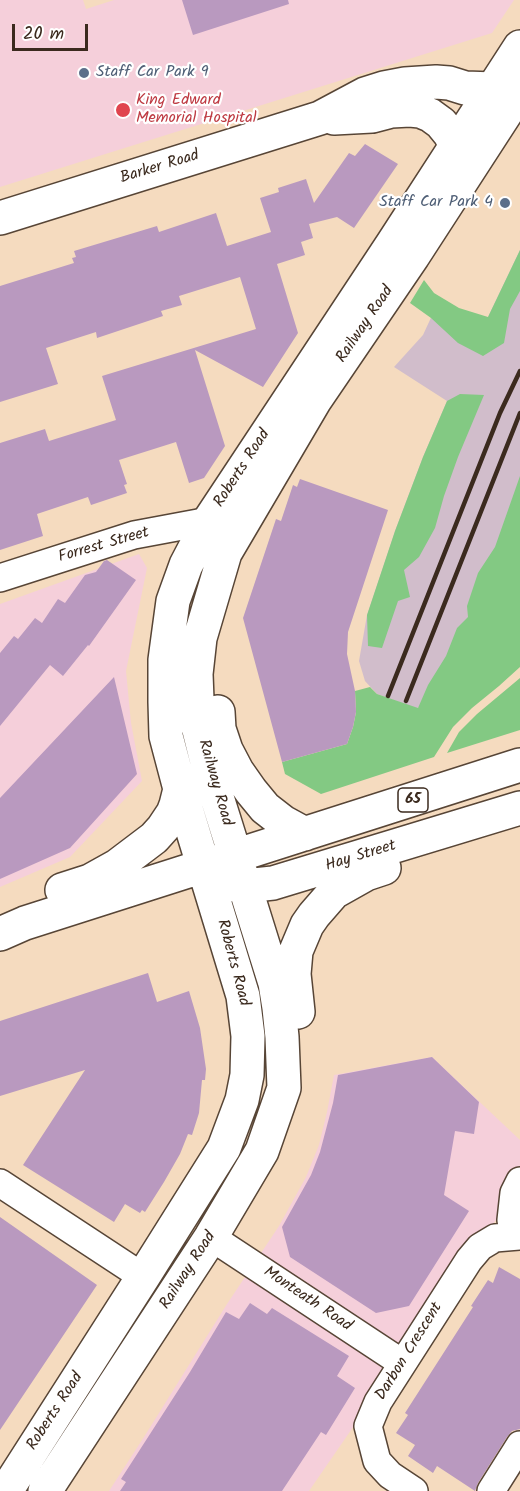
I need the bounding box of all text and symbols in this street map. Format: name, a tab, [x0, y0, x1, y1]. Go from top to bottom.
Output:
scale bar	[15, 12, 92, 50]
text: 20 m	[23, 20, 64, 49]
place label: Staff Car Park 9	[96, 63, 209, 83]
marker: Staff Car Park 9	[77, 66, 91, 80]
place label: King Edward Memorial Hospital	[136, 91, 257, 129]
marker: King Edward Memorial Hospital	[114, 101, 132, 119]
street label: Barker Road	[118, 147, 202, 189]
place label: Staff Car Park 4	[379, 193, 493, 213]
marker: Staff Car Park 4	[498, 196, 512, 210]
street label: Railway Road	[333, 283, 399, 367]
street label: Roberts Road	[211, 426, 275, 512]
street label: Forrest Street	[56, 524, 152, 568]
street label: Railway Road	[193, 738, 235, 828]
road number: 65	[398, 788, 428, 812]
street label: Hay Street	[323, 837, 399, 877]
street label: Roberts Road	[211, 918, 253, 1008]
street label: Railway Road	[157, 1229, 221, 1313]
street label: Monteath Road	[259, 1263, 355, 1337]
street label: Darbon Crescent	[372, 1300, 448, 1404]
street label: Roberts Road	[24, 1369, 88, 1455]

